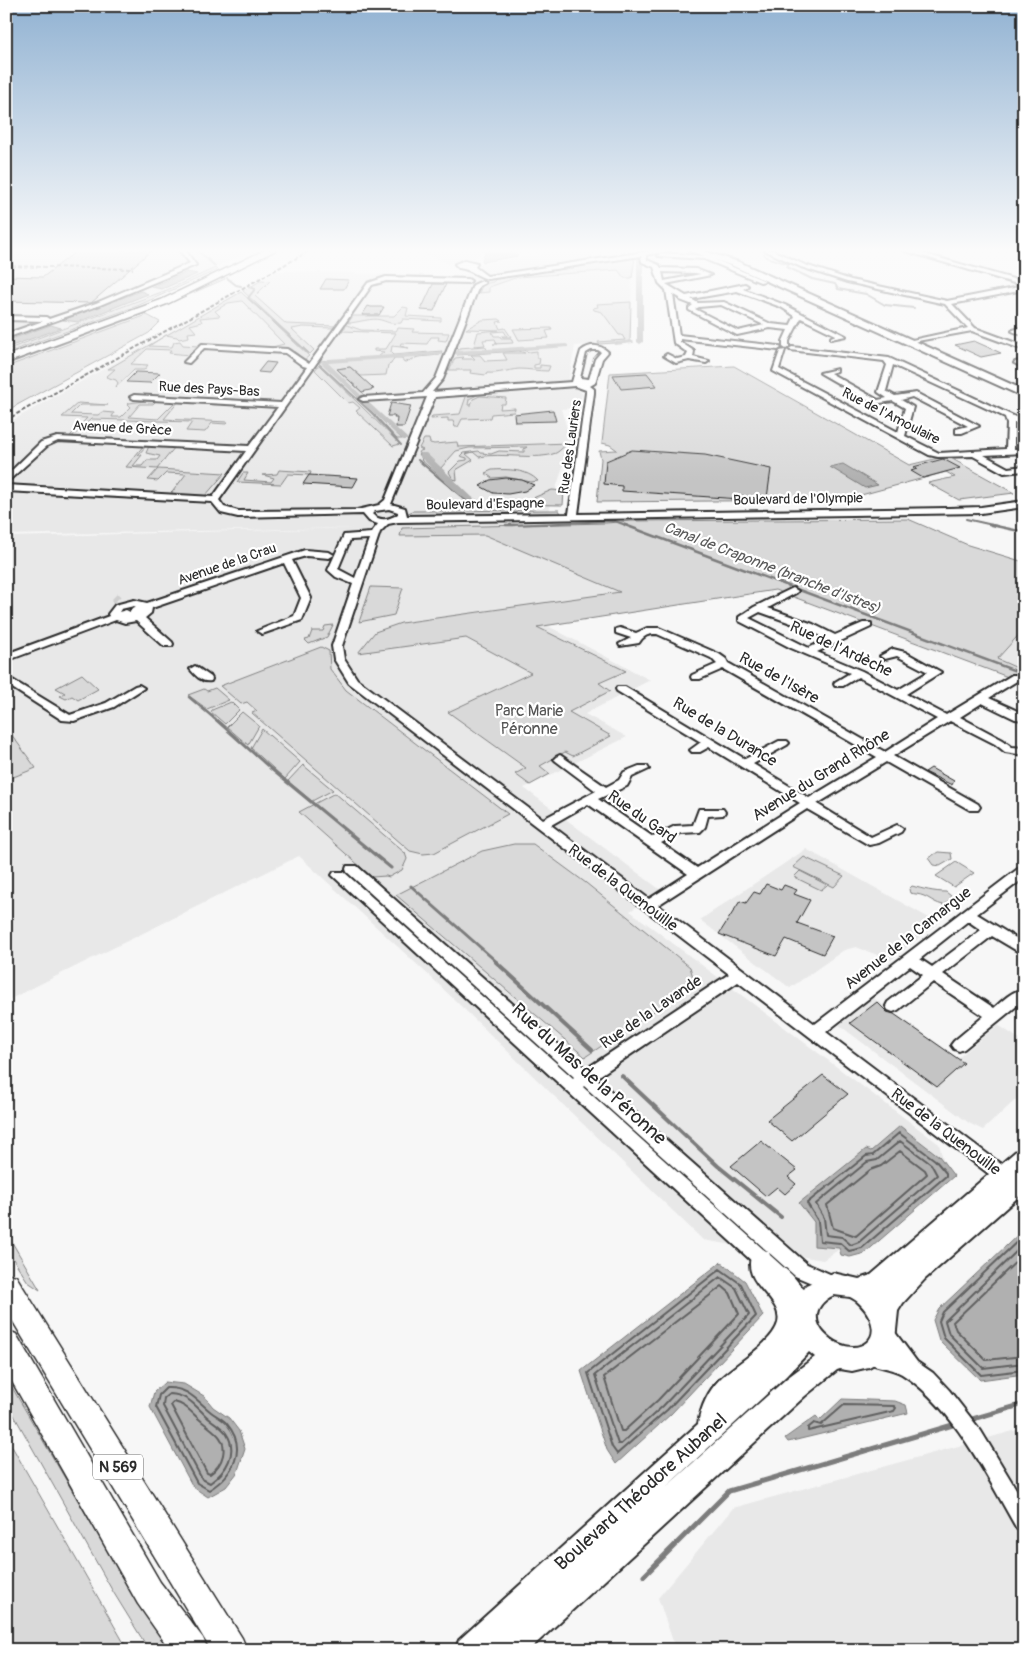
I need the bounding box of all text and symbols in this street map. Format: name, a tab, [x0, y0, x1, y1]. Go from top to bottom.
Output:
street label: Rue des Pays-Bas	[158, 378, 261, 400]
street label: Rue de l'Amoulaire	[839, 384, 943, 448]
street label: Rue des Lauriers	[555, 398, 585, 495]
street label: Avenue de Grèce	[72, 417, 172, 439]
street label: Boulevard de l'Olympie	[733, 489, 863, 509]
street label: Boulevard d'Espagne	[426, 494, 544, 514]
water label: Canal de Craponne (branche d'Istres)	[661, 518, 883, 618]
street label: Avenue de la Crau	[176, 539, 278, 589]
street label: Rue de l'Ardèche	[787, 617, 895, 681]
street label: Rue de l'Isère	[735, 648, 823, 708]
street label: Rue de la Durance	[669, 693, 781, 771]
park label: Parc Marie Péronne	[495, 701, 563, 739]
street label: Avenue du Grand Rhône	[749, 725, 893, 825]
street label: Rue du Gard	[604, 786, 680, 848]
street label: Rue de la Quenouille	[564, 840, 682, 936]
street label: Avenue de la Camargue	[841, 882, 975, 994]
street label: Rue de la Lavande	[596, 971, 706, 1053]
street label: Rue du Mas de la Péronne	[506, 998, 672, 1150]
street label: Rue de la Quenouille	[887, 1084, 1005, 1180]
street label: Boulevard Théodore Aubanel	[550, 1408, 732, 1576]
road number: N 569	[93, 1454, 143, 1480]

